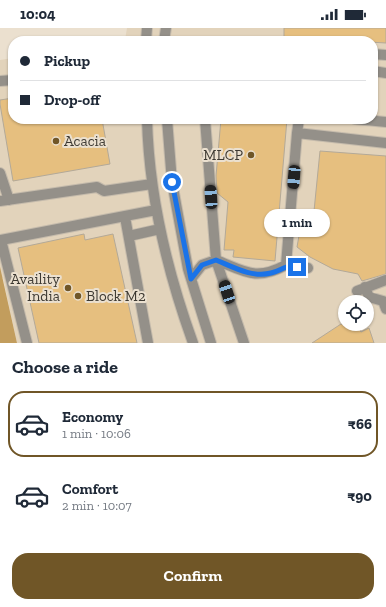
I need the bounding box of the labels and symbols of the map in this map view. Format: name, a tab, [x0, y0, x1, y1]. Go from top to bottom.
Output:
place label: Acacia	[64, 132, 106, 150]
marker: Acacia	[51, 136, 61, 146]
place label: MLCP	[203, 146, 243, 164]
marker: MLCP	[246, 150, 256, 160]
car	[287, 165, 301, 189]
route start	[163, 173, 181, 191]
car	[204, 185, 218, 209]
callout: 1 min	[264, 209, 330, 237]
route end	[288, 258, 306, 276]
place label: Availity India	[10, 270, 60, 305]
car	[218, 279, 236, 305]
marker: Availity India	[63, 283, 73, 293]
place label: Block M2	[86, 287, 146, 305]
marker: Block M2	[73, 291, 83, 301]

